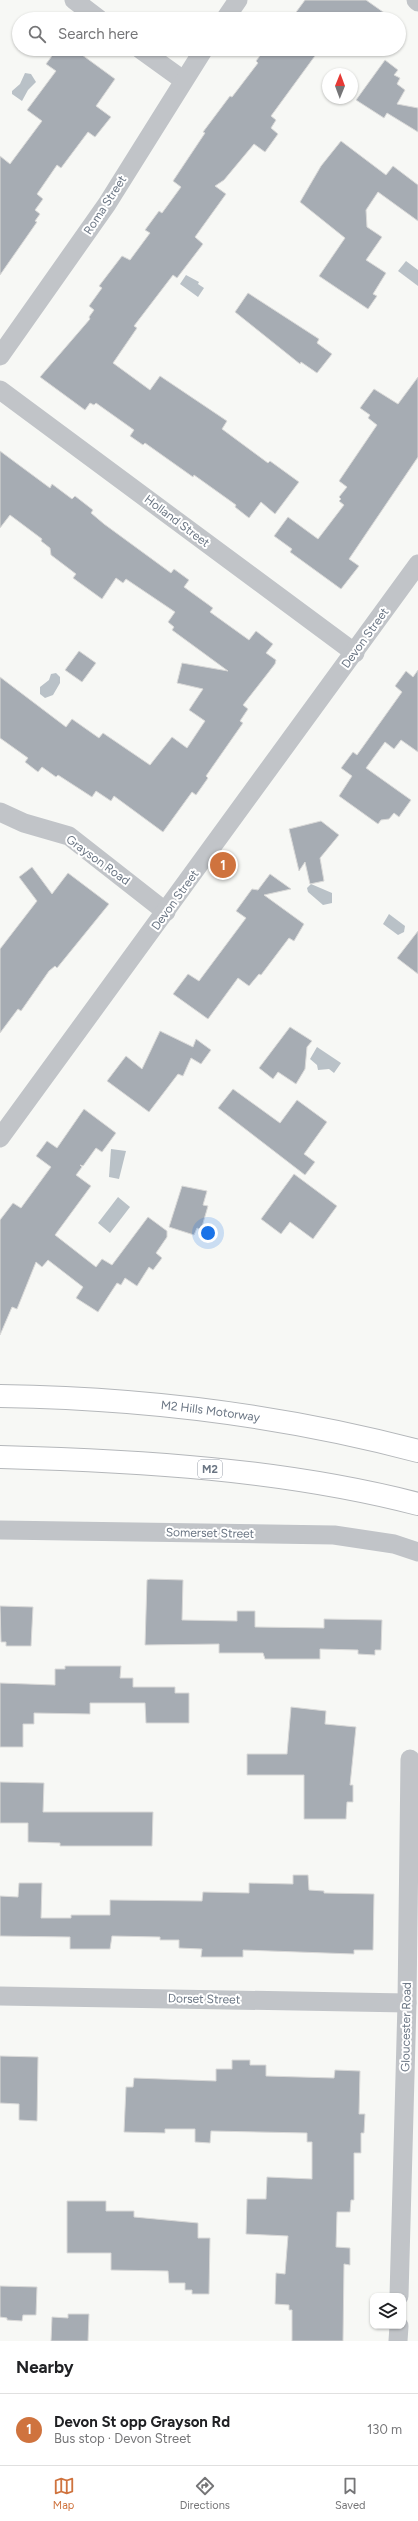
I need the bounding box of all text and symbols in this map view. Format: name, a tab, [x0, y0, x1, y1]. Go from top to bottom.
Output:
search box	[12, 12, 406, 56]
icon: search	[26, 23, 48, 45]
text: Search here	[58, 25, 138, 43]
north arrow	[322, 68, 358, 104]
street label: Roma Street	[81, 173, 129, 237]
street label: Holland Street	[142, 492, 213, 550]
street label: Devon Street	[338, 605, 392, 671]
street label: Grayson Road	[63, 832, 133, 888]
pin: 1	[210, 850, 236, 880]
street label: Devon Street	[148, 867, 202, 933]
your location	[198, 1223, 218, 1243]
street label: M2 Hills Motorway	[160, 1398, 262, 1425]
road number: M2	[198, 1460, 222, 1478]
street label: Somerset Street	[166, 1525, 255, 1541]
street label: Gloucester Road	[398, 1982, 414, 2072]
street label: Dorset Street	[168, 1991, 241, 2007]
map controls	[370, 2293, 406, 2329]
button: layers	[370, 2293, 406, 2329]
text: Nearby	[16, 2357, 74, 2377]
text: Devon St opp Grayson Rd	[54, 2413, 230, 2431]
text: 1	[26, 2422, 32, 2437]
text: 130 m	[367, 2422, 402, 2437]
text: Bus stop · Devon Street	[54, 2431, 191, 2446]
tab: Map	[53, 2475, 75, 2512]
tab: Directions	[180, 2475, 230, 2512]
tab: Saved	[335, 2475, 365, 2512]

